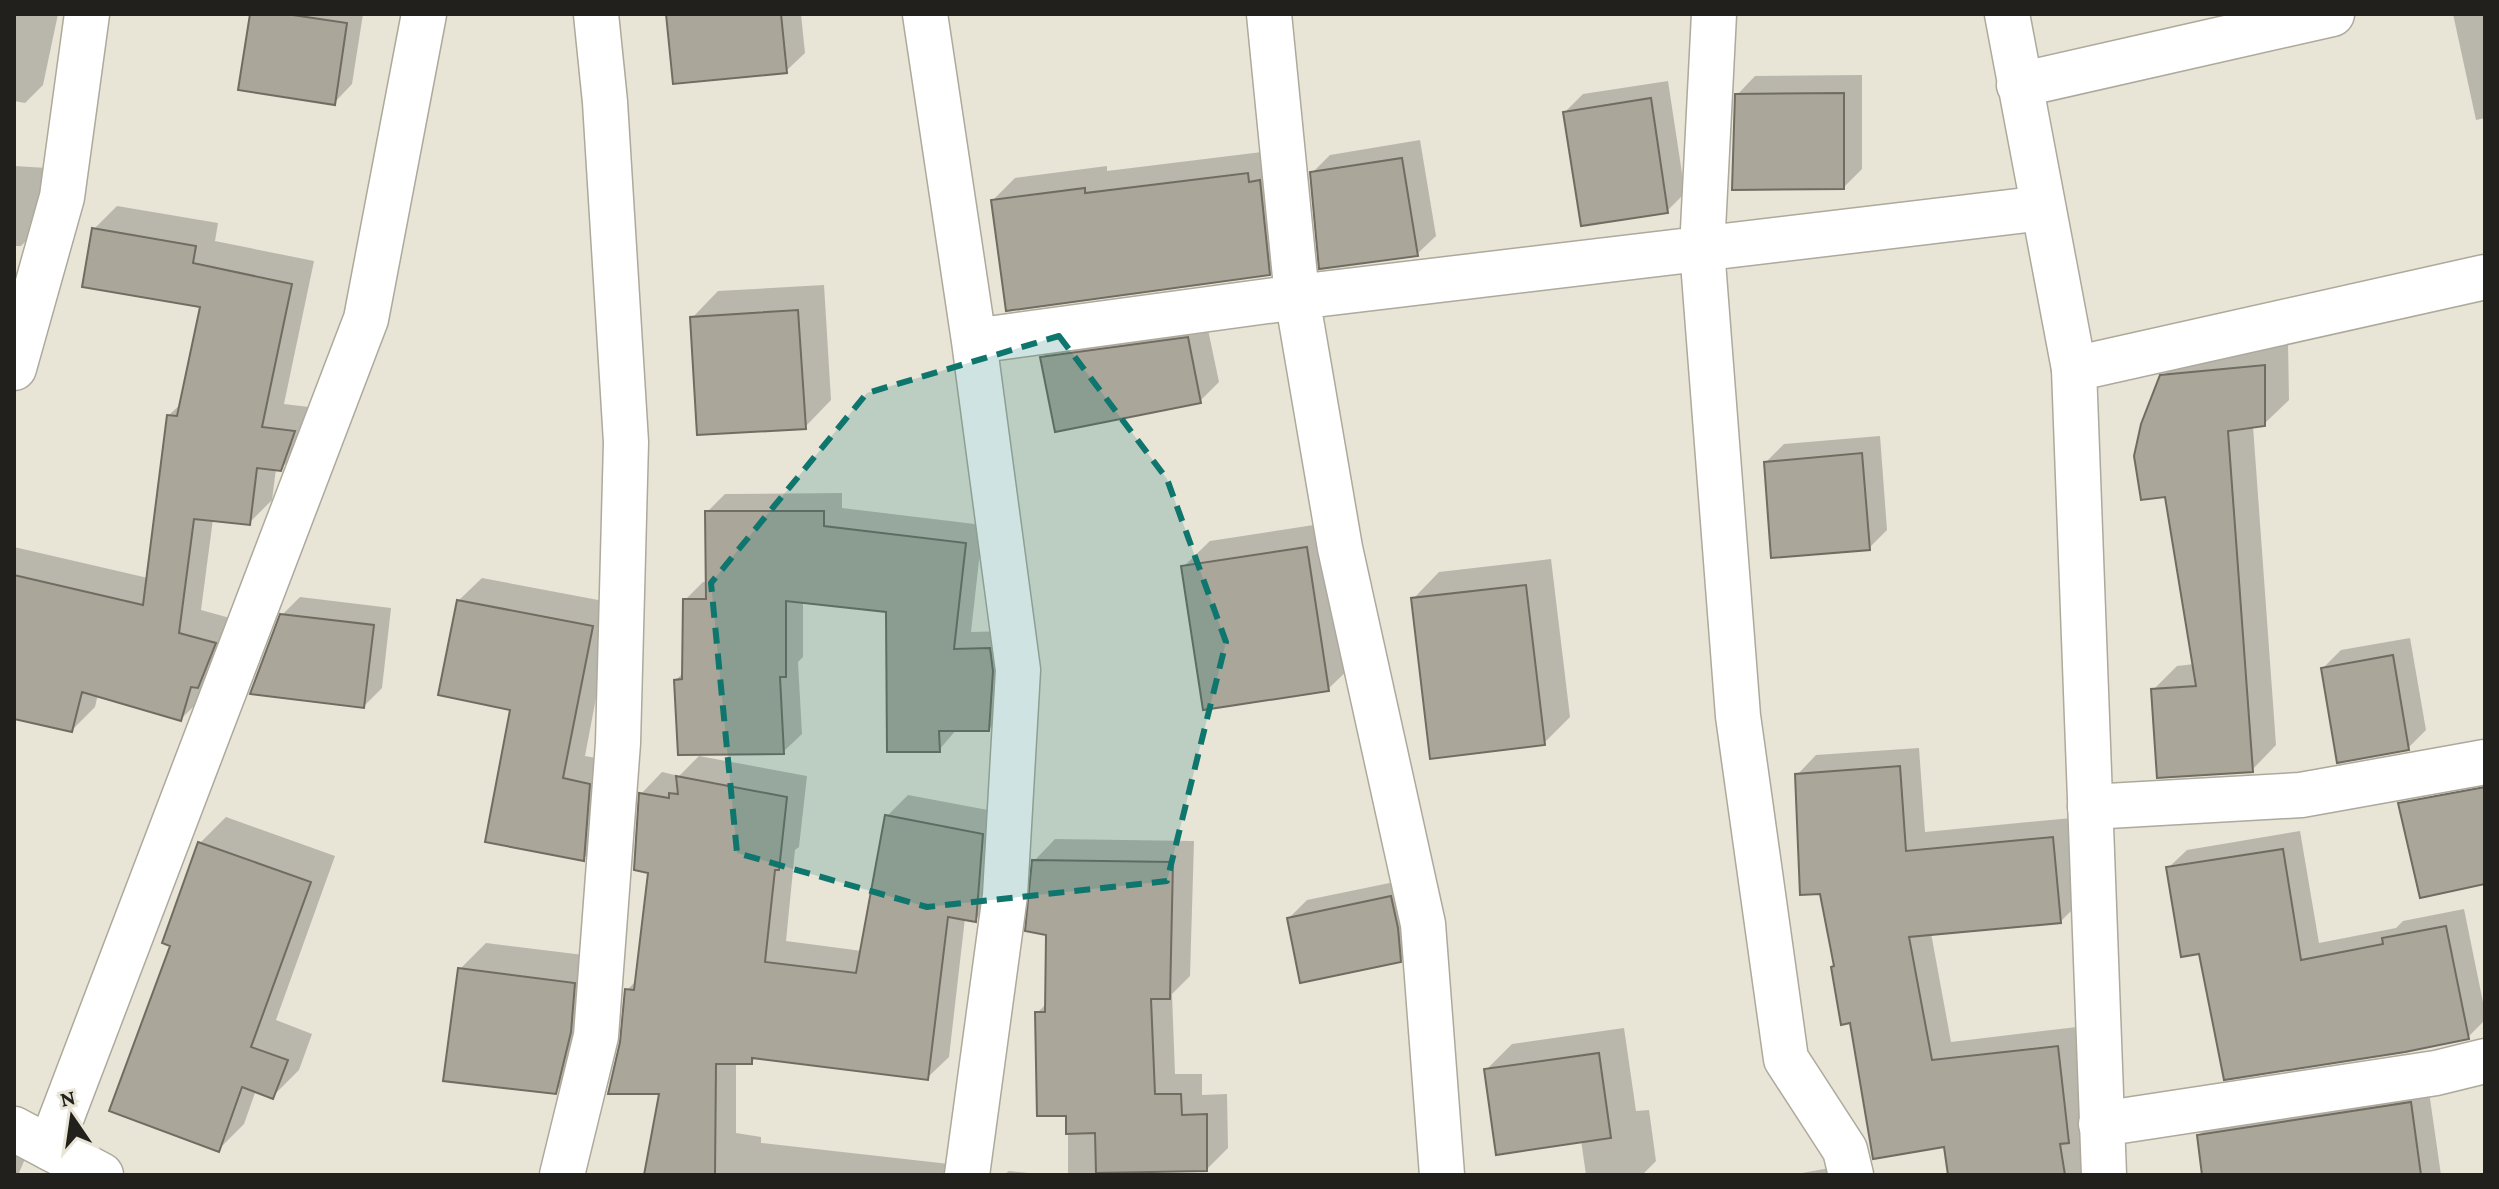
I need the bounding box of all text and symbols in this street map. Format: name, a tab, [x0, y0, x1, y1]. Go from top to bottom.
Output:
north arrow	[32, 1077, 112, 1157]
text: N	[57, 1084, 78, 1112]

